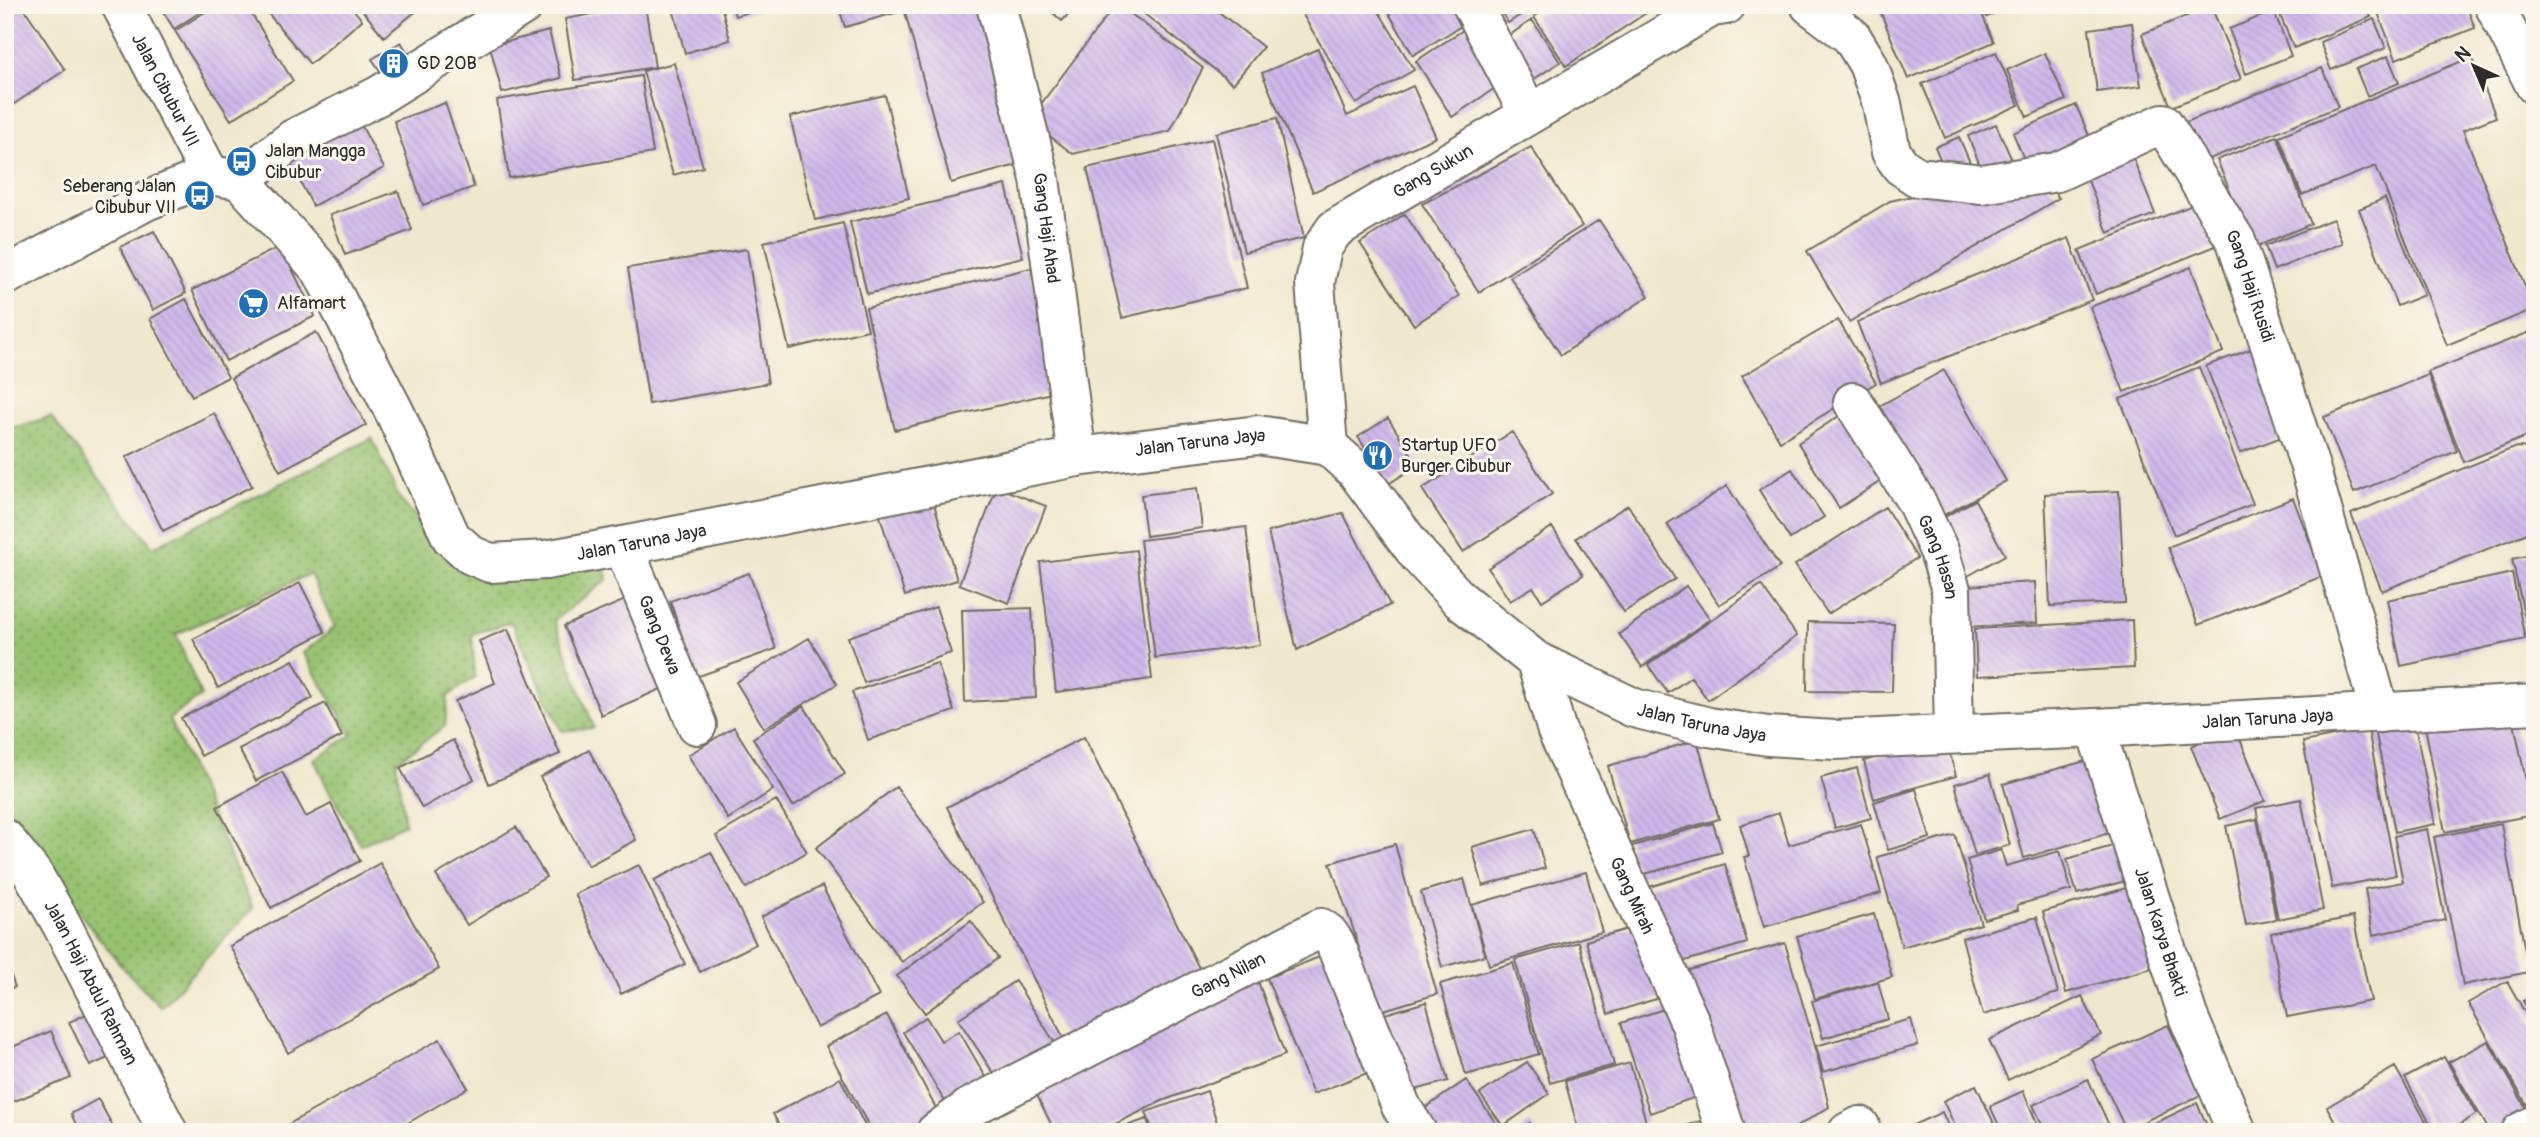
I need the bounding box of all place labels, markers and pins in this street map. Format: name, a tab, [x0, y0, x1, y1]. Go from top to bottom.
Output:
building icon: GD 20B	[377, 46, 411, 80]
place label: GD 20B	[417, 52, 477, 75]
place label: Jalan Mangga Cibubur	[265, 140, 366, 184]
bus stop icon: Jalan Mangga Cibubur	[225, 144, 259, 178]
place label: Seberang Jalan Cibubur VII	[62, 175, 176, 219]
bus stop icon: Seberang Jalan Cibubur VII	[182, 179, 216, 213]
supermarket icon: Alfamart	[237, 286, 271, 320]
place label: Alfamart	[277, 292, 347, 315]
place label: Startup UFO Burger Cibubur	[1401, 434, 1512, 478]
restaurant icon: Startup UFO Burger Cibubur	[1361, 438, 1395, 472]

